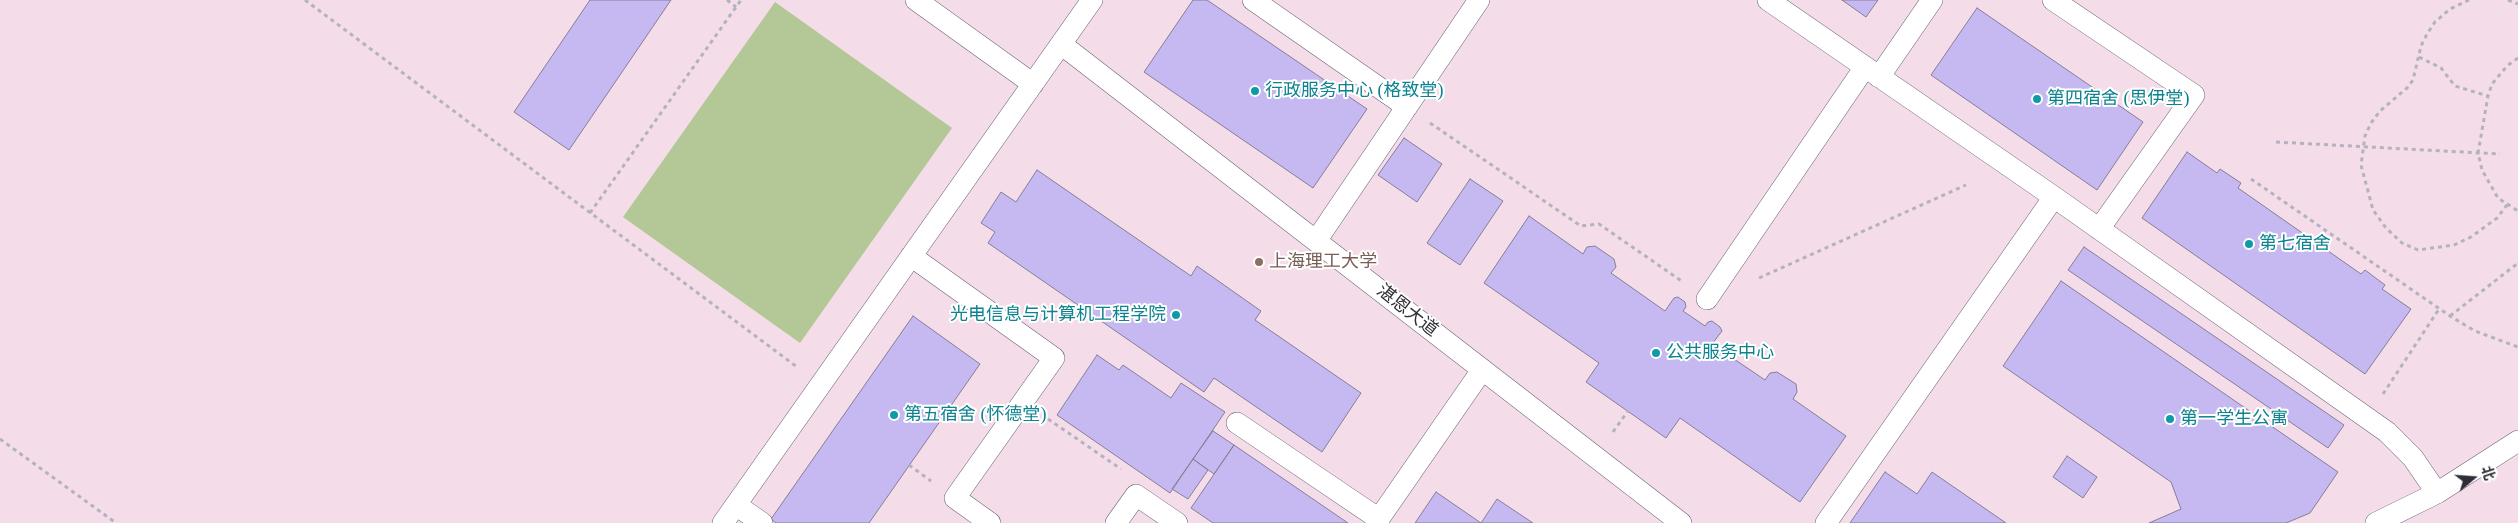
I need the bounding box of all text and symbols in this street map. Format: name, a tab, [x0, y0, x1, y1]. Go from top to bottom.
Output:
place label: 行政服务中心 (格致堂)	[1265, 80, 1443, 102]
marker: 行政服务中心 (格致堂)	[1249, 85, 1261, 97]
place label: 第四宿舍 (思伊堂)	[2047, 88, 2189, 110]
marker: 第四宿舍 (思伊堂)	[2031, 93, 2043, 105]
place label: 第七宿舍	[2259, 233, 2331, 255]
marker: 第七宿舍	[2243, 238, 2255, 250]
place label: 上海理工大学	[1269, 251, 1377, 273]
marker: 上海理工大学	[1253, 256, 1265, 268]
street label: 湛恩大道	[1372, 280, 1442, 342]
place label: 光电信息与计算机工程学院	[950, 304, 1166, 326]
marker: 光电信息与计算机工程学院	[1170, 309, 1182, 321]
place label: 公共服务中心	[1666, 342, 1774, 364]
marker: 公共服务中心	[1650, 347, 1662, 359]
place label: 第五宿舍 (怀德堂)	[904, 404, 1046, 426]
place label: 第一学生公寓	[2180, 408, 2288, 430]
marker: 第五宿舍 (怀德堂)	[888, 409, 900, 421]
marker: 第一学生公寓	[2164, 413, 2176, 425]
north arrow	[2448, 453, 2498, 503]
text: 北	[2478, 464, 2497, 482]

